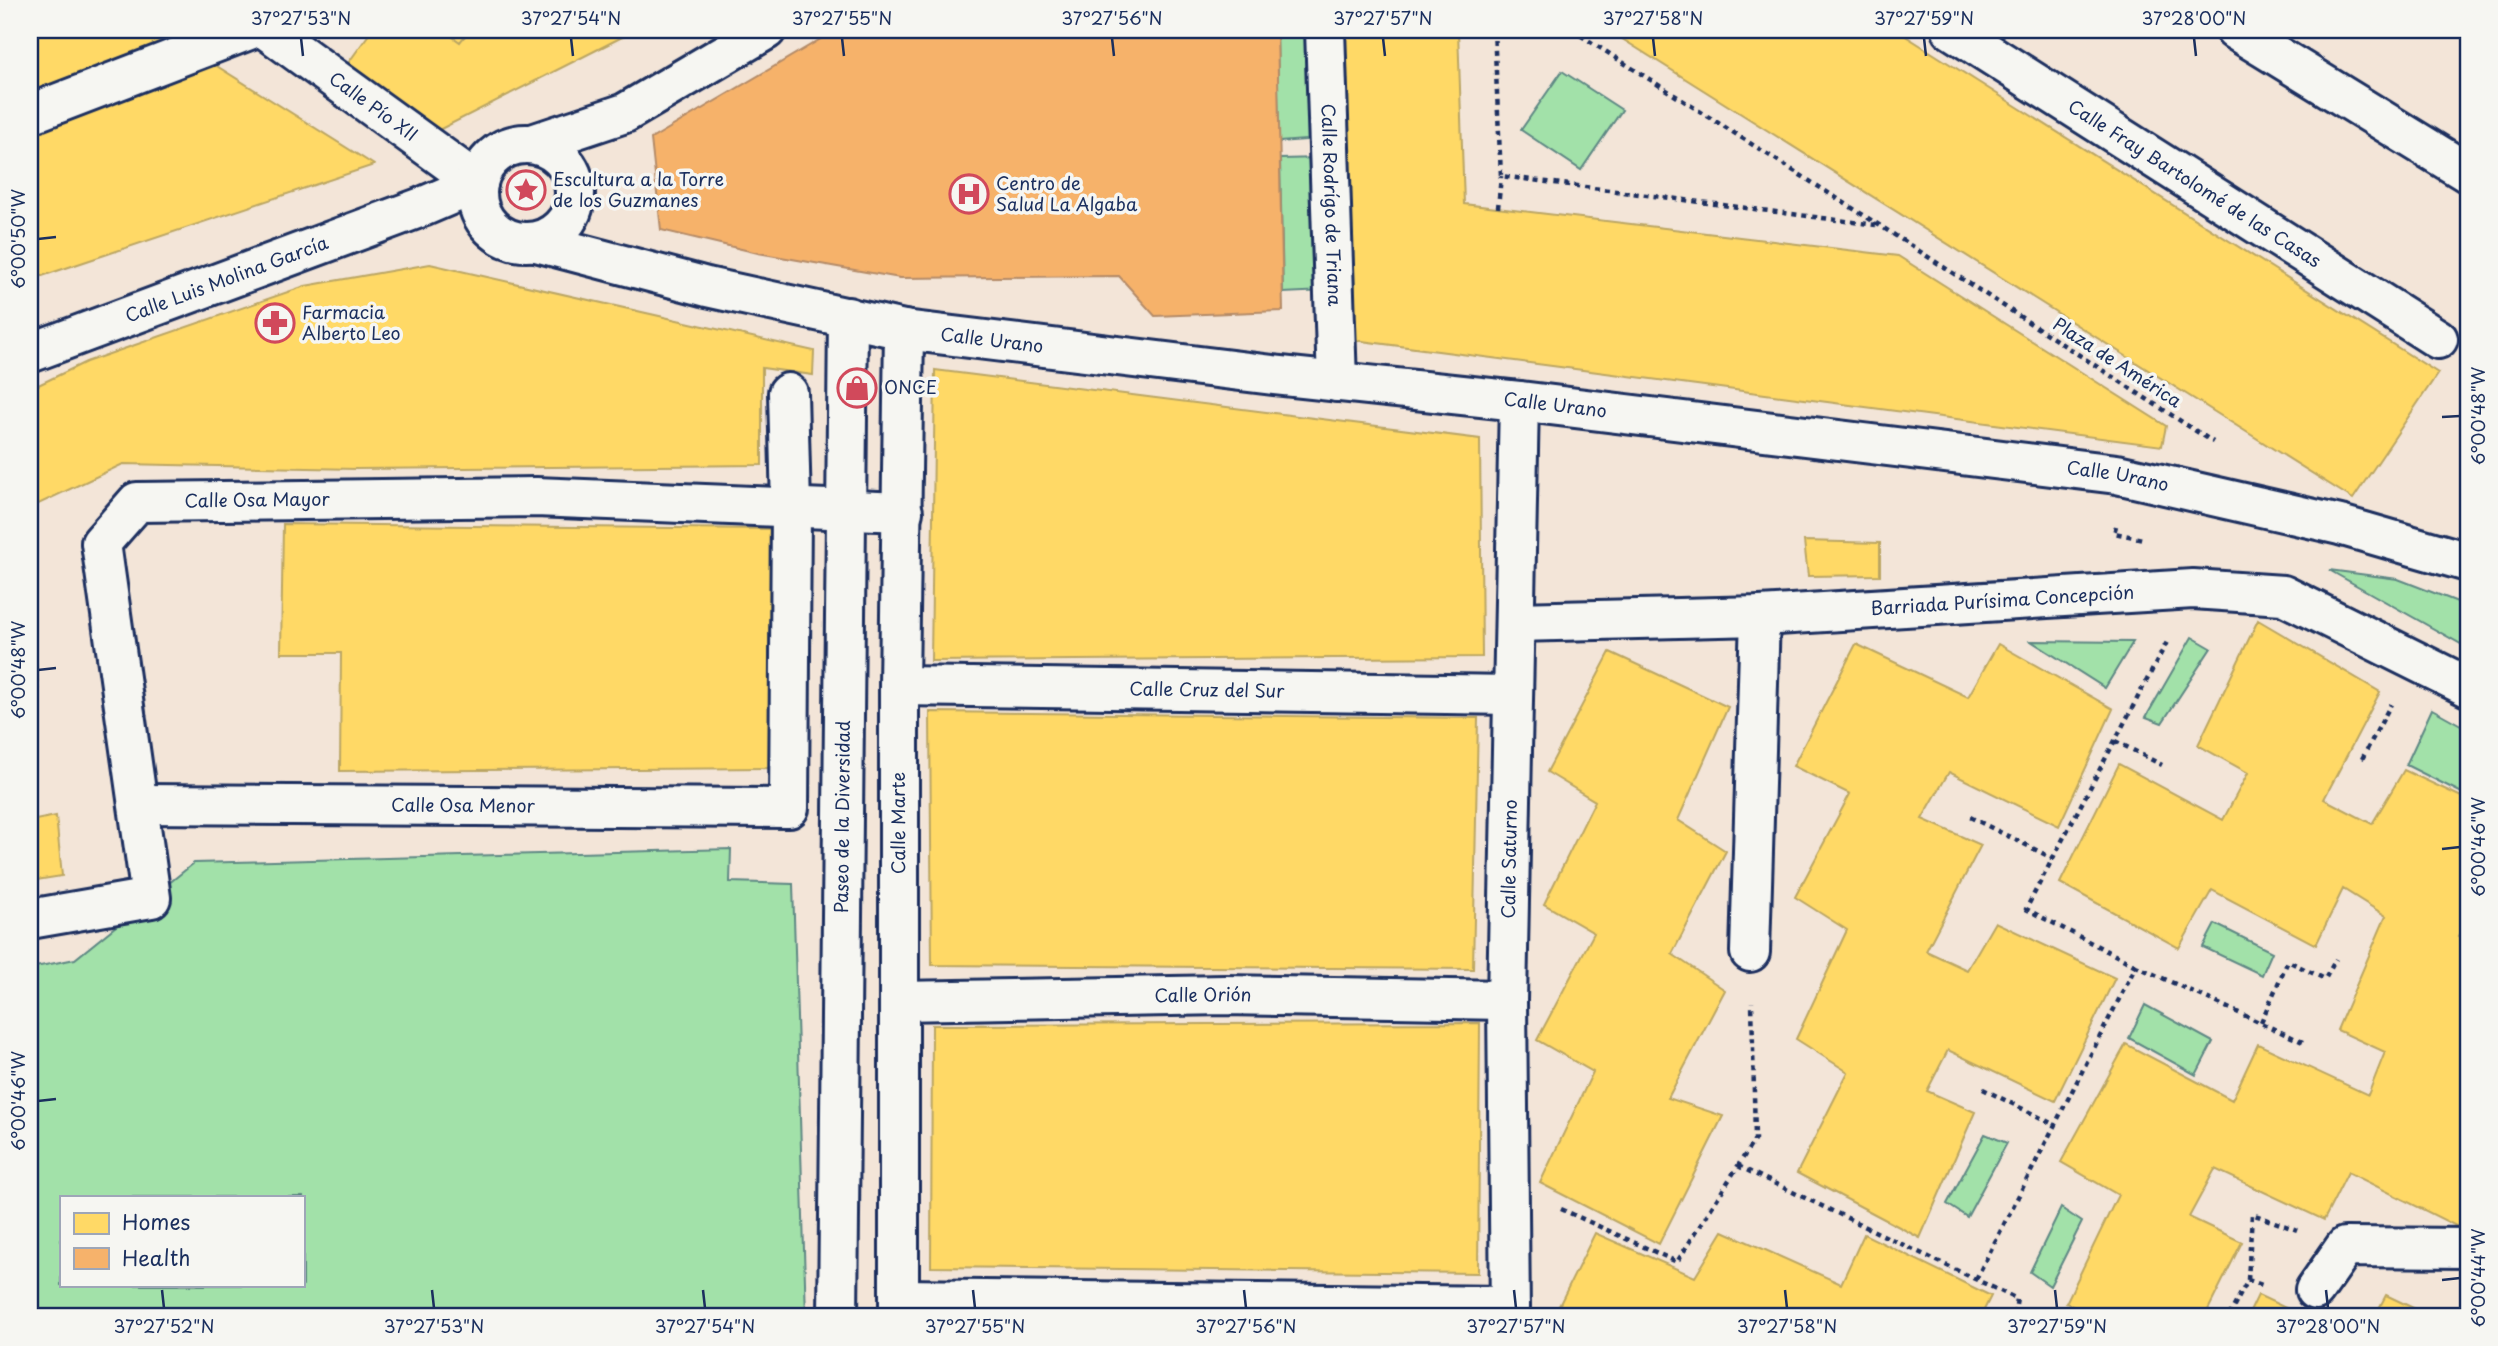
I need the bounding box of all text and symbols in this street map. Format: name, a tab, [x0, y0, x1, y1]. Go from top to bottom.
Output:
text: 37°27'53"N	[251, 4, 351, 31]
text: 37°27'54"N	[521, 4, 621, 31]
text: 37°27'55"N	[792, 4, 892, 31]
text: 37°27'56"N	[1061, 4, 1163, 31]
text: 37°27'57"N	[1333, 4, 1433, 31]
text: 37°27'58"N	[1603, 4, 1703, 31]
text: 37°27'59"N	[1874, 4, 1974, 31]
text: 37°28'00"N	[2142, 4, 2246, 31]
street label: Calle Pío XII	[324, 64, 424, 147]
street label: Calle Fray Bartolomé de las Casas	[2063, 92, 2327, 273]
street label: Calle Rodrígo de Triana	[1316, 103, 1349, 307]
place label: Escultura a la Torre de los Guzmanes	[553, 165, 724, 213]
place icon: Escultura a la Torre de los Guzmanes	[505, 169, 547, 211]
place label: Centro de Salud La Algaba	[996, 169, 1138, 217]
hospital icon: Centro de Salud La Algaba	[948, 173, 990, 215]
text: 6°00'50"W	[4, 189, 31, 289]
street label: Calle Luis Molina García	[121, 228, 332, 328]
place label: Farmacia Alberto Leo	[302, 298, 401, 346]
pharmacy icon: Farmacia Alberto Leo	[254, 302, 296, 344]
street label: Plaza de América	[2048, 310, 2188, 414]
street label: Calle Urano	[939, 320, 1045, 359]
text: 6°00'48"W	[2464, 366, 2491, 465]
shop icon: ONCE	[836, 367, 878, 409]
place label: ONCE	[884, 373, 937, 400]
street label: Calle Urano	[1502, 384, 1608, 424]
street label: Calle Urano	[2065, 453, 2172, 497]
street label: Calle Osa Mayor	[184, 485, 331, 513]
street label: Barriada Purísima Concepción	[1870, 578, 2135, 621]
text: 6°00'48"W	[4, 620, 31, 719]
street label: Calle Cruz del Sur	[1129, 674, 1285, 704]
street label: Paseo de la Diversidad	[827, 720, 856, 914]
street label: Calle Marte	[884, 772, 911, 874]
street label: Calle Osa Menor	[391, 791, 536, 818]
text: 6°00'46"W	[2464, 797, 2491, 897]
street label: Calle Saturno	[1494, 799, 1523, 919]
street label: Calle Orión	[1154, 980, 1252, 1008]
text: 6°00'46"W	[4, 1051, 31, 1151]
legend	[60, 1196, 304, 1286]
text: Homes	[122, 1205, 190, 1237]
text: 6°00'44"W	[2464, 1228, 2491, 1328]
text: Health	[122, 1241, 190, 1273]
text: 37°27'52"N	[114, 1312, 214, 1339]
text: 37°27'53"N	[384, 1312, 484, 1339]
text: 37°27'54"N	[655, 1312, 755, 1339]
text: 37°27'55"N	[925, 1312, 1025, 1339]
text: 37°27'56"N	[1195, 1312, 1297, 1339]
text: 37°27'57"N	[1466, 1312, 1566, 1339]
text: 37°27'58"N	[1737, 1312, 1837, 1339]
text: 37°27'59"N	[2007, 1312, 2107, 1339]
text: 37°28'00"N	[2276, 1312, 2380, 1339]

